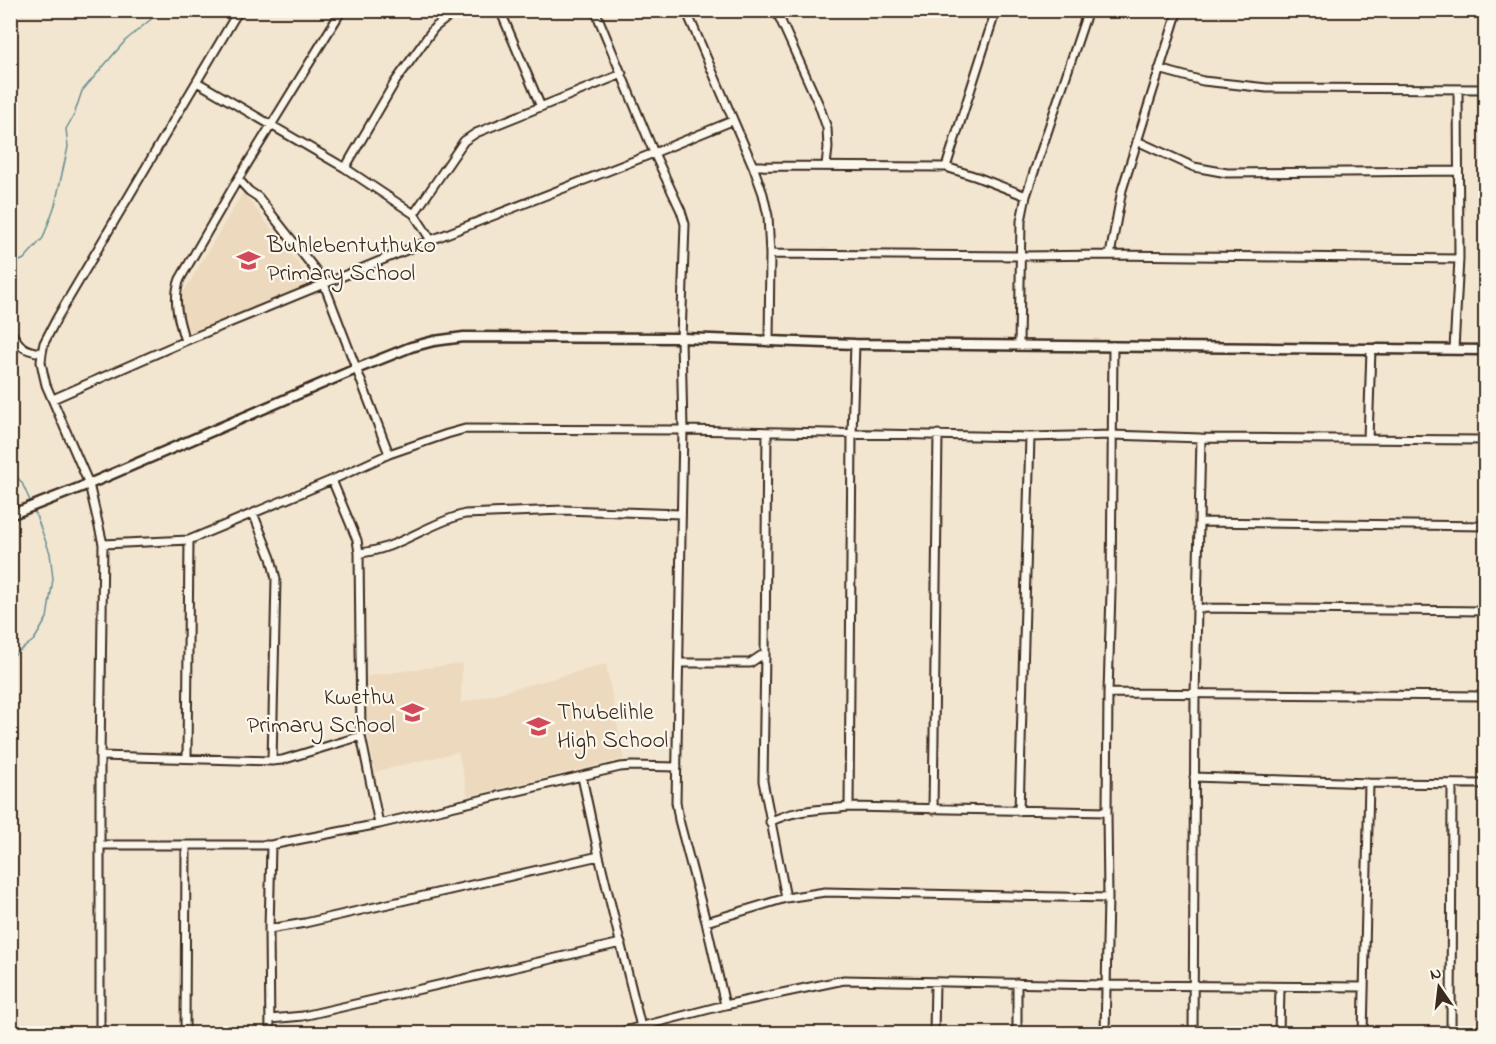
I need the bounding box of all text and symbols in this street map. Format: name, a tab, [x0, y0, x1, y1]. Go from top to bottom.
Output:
place label: Buhlebentuthuko Primary School	[266, 229, 436, 293]
school or university icon: Buhlebentuthuko Primary School	[236, 247, 262, 273]
place label: Kwethu Primary School	[247, 681, 395, 745]
place label: Thubelihle High School	[557, 696, 668, 759]
school or university icon: Kwethu Primary School	[400, 699, 426, 725]
school or university icon: Thubelihle High School	[526, 714, 552, 740]
north arrow	[1409, 957, 1469, 1017]
text: N	[1428, 961, 1444, 987]

